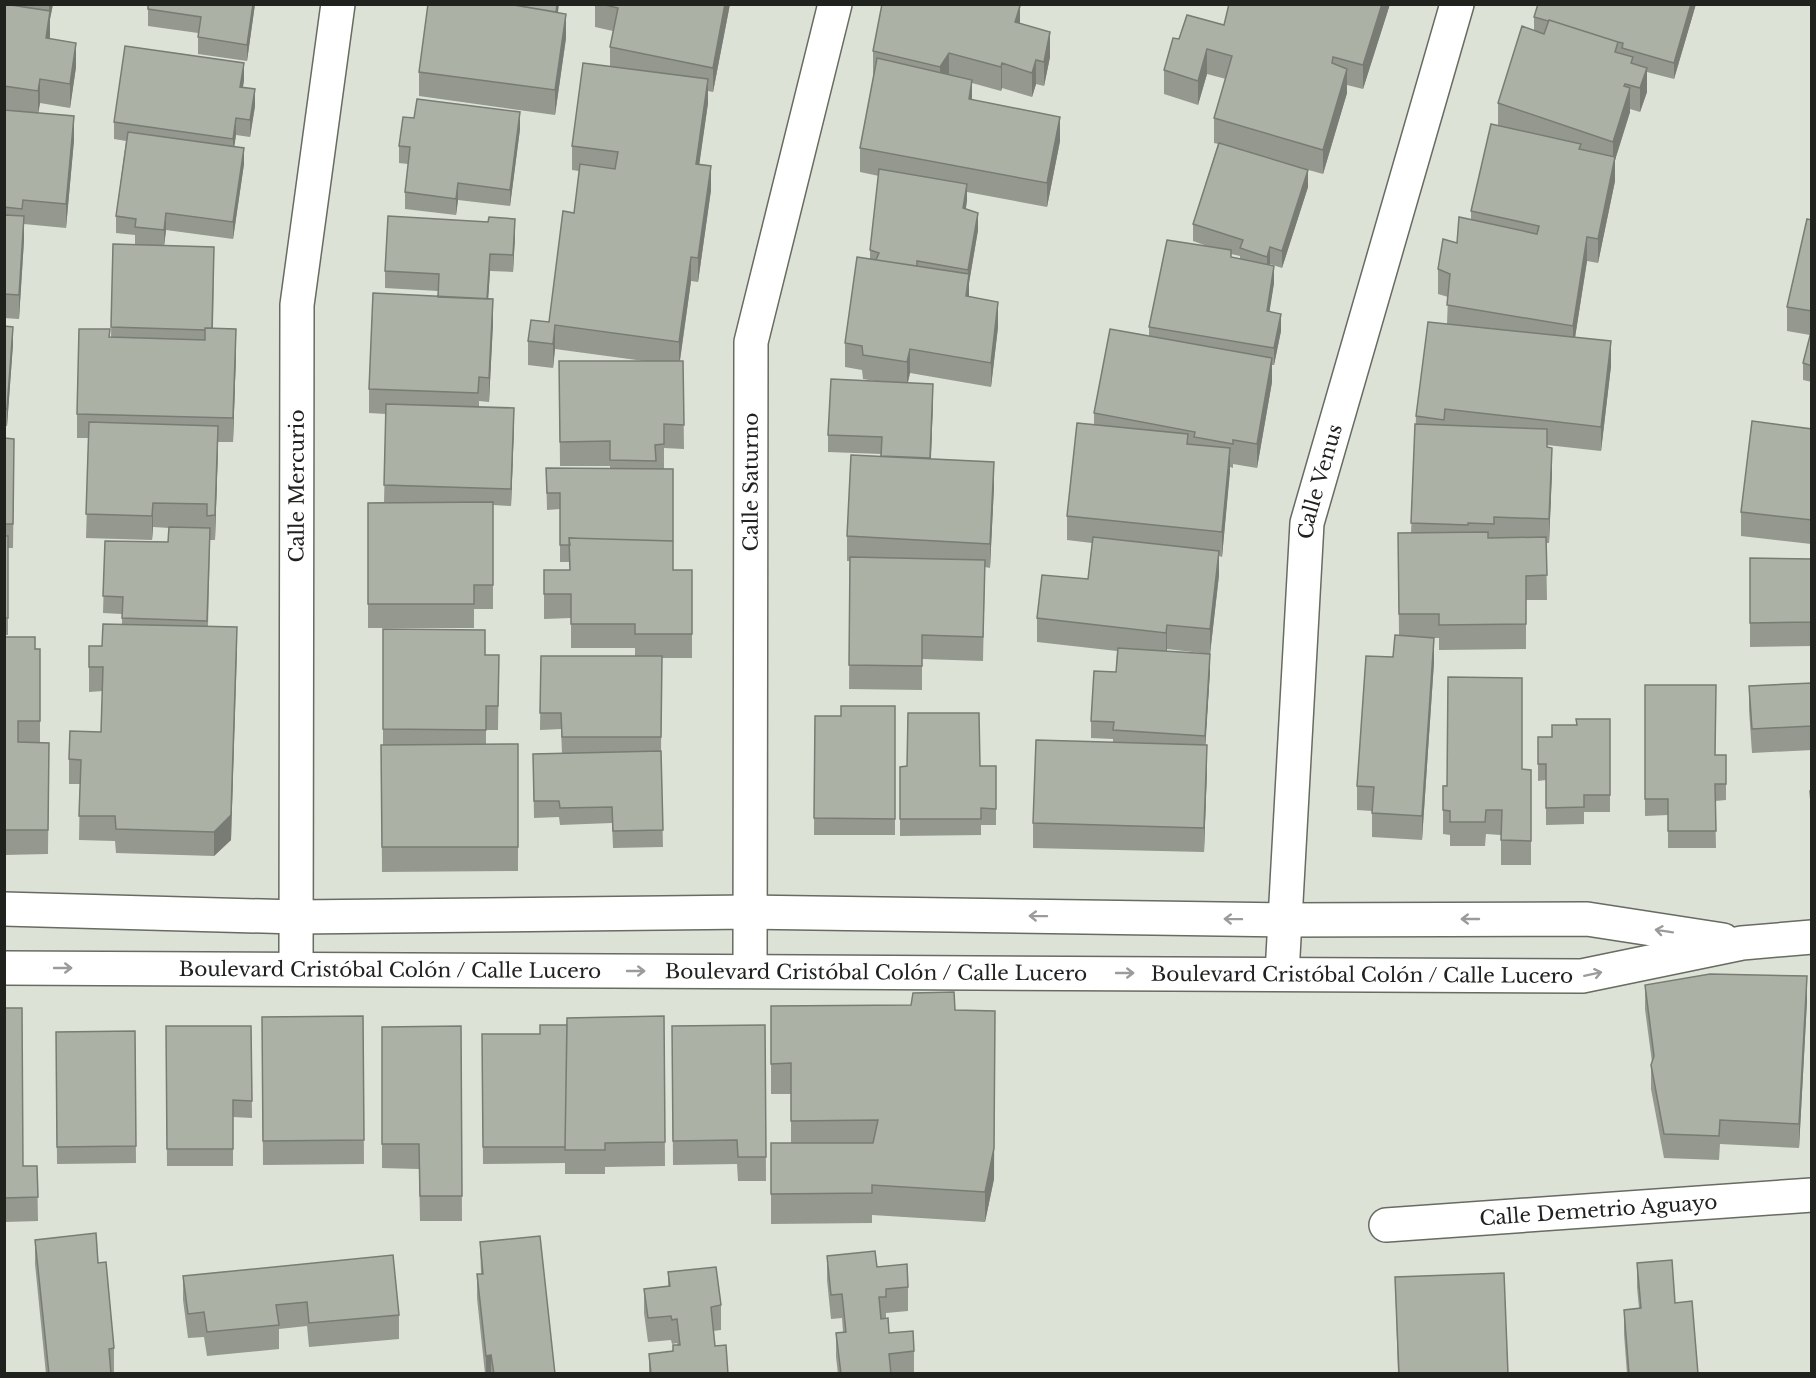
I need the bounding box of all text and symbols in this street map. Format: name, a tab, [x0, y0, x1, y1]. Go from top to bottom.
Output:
street label: Calle Mercurio	[285, 409, 309, 563]
street label: Calle Saturno	[739, 413, 763, 551]
street label: Calle Venus	[1294, 421, 1347, 539]
one-way arrow	[1028, 910, 1048, 922]
one-way arrow	[1223, 913, 1243, 925]
one-way arrow	[1460, 913, 1480, 925]
one-way arrow	[1654, 925, 1674, 936]
street label: Boulevard Cristóbal Colón / Calle Lucero	[179, 957, 601, 983]
street label: Boulevard Cristóbal Colón / Calle Lucero	[665, 959, 1087, 985]
one-way arrow	[52, 962, 72, 974]
street label: Boulevard Cristóbal Colón / Calle Lucero	[1151, 962, 1573, 988]
one-way arrow	[625, 965, 645, 977]
one-way arrow	[1114, 968, 1134, 979]
one-way arrow	[1582, 968, 1602, 979]
street label: Calle Demetrio Aguayo	[1479, 1190, 1718, 1230]

